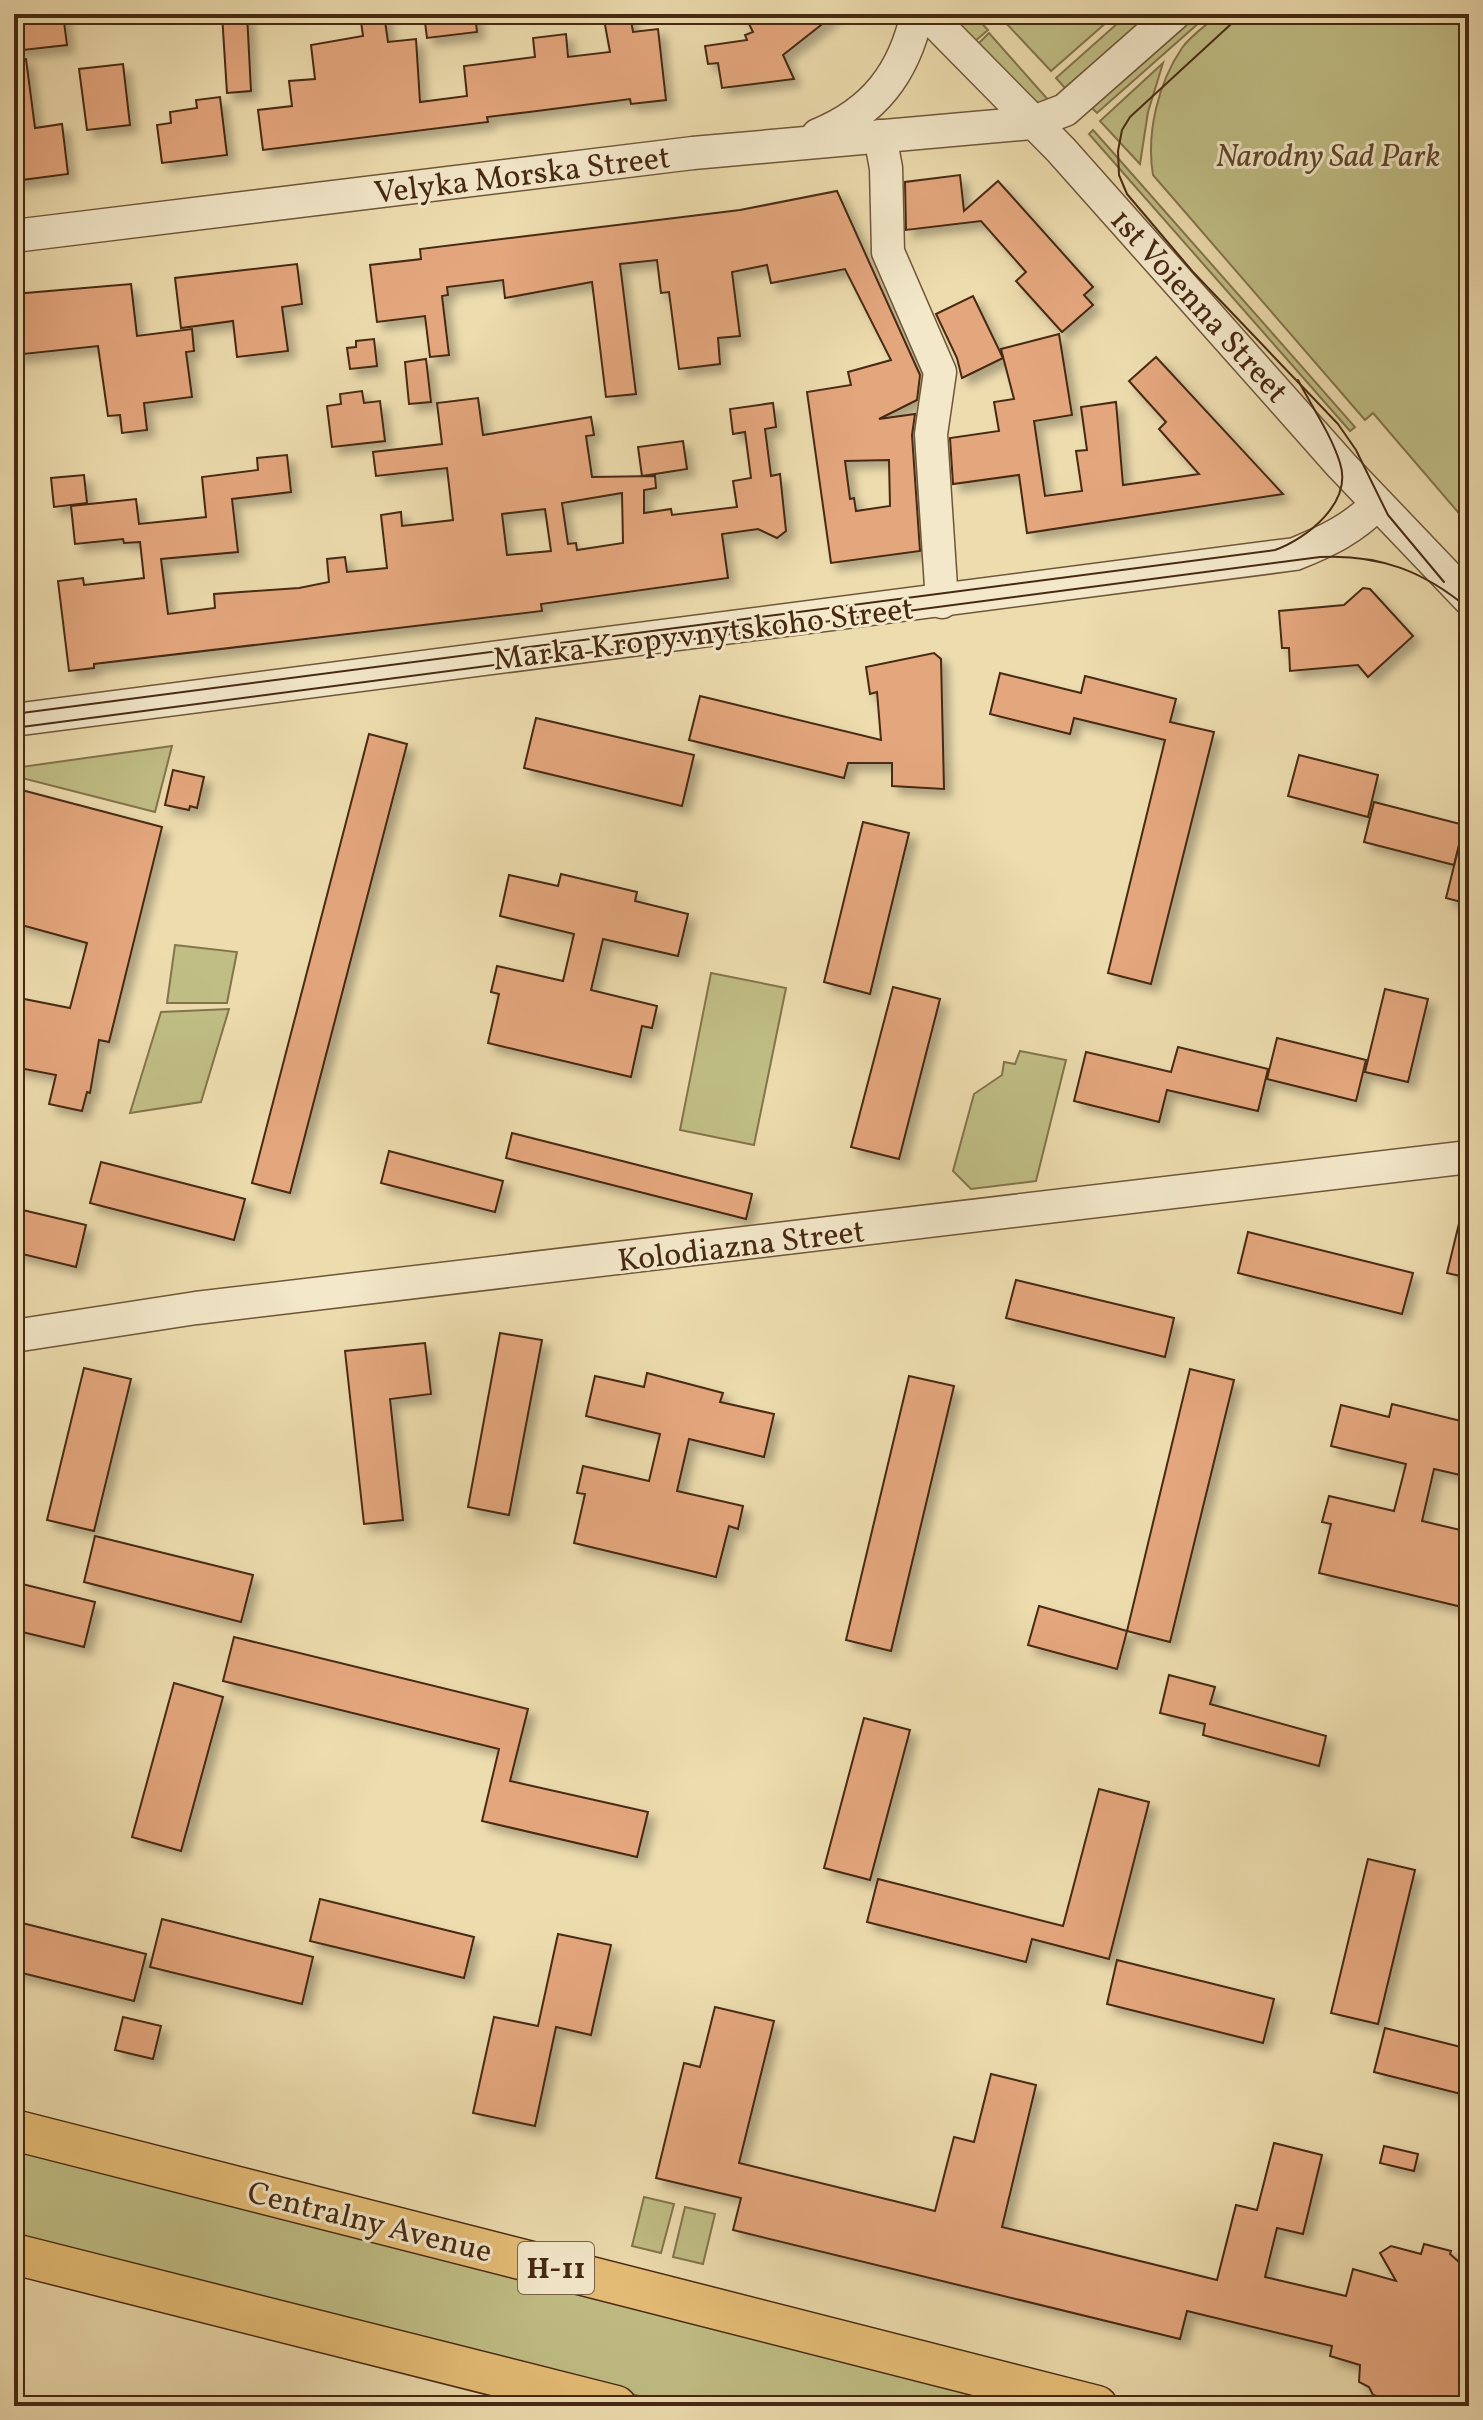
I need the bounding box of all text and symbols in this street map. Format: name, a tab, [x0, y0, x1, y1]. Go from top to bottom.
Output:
park label: Narodny Sad Park	[1216, 136, 1440, 180]
street label: Velyka Morska Street	[372, 137, 673, 217]
street label: 1st Voienna Street	[1098, 200, 1297, 414]
street label: Marka Kropyvnytskoho Street	[491, 588, 916, 684]
street label: Kolodiazna Street	[615, 1211, 867, 1285]
street label: Centralny Avenue	[242, 2172, 496, 2276]
road number: Н-11	[518, 2242, 594, 2294]

